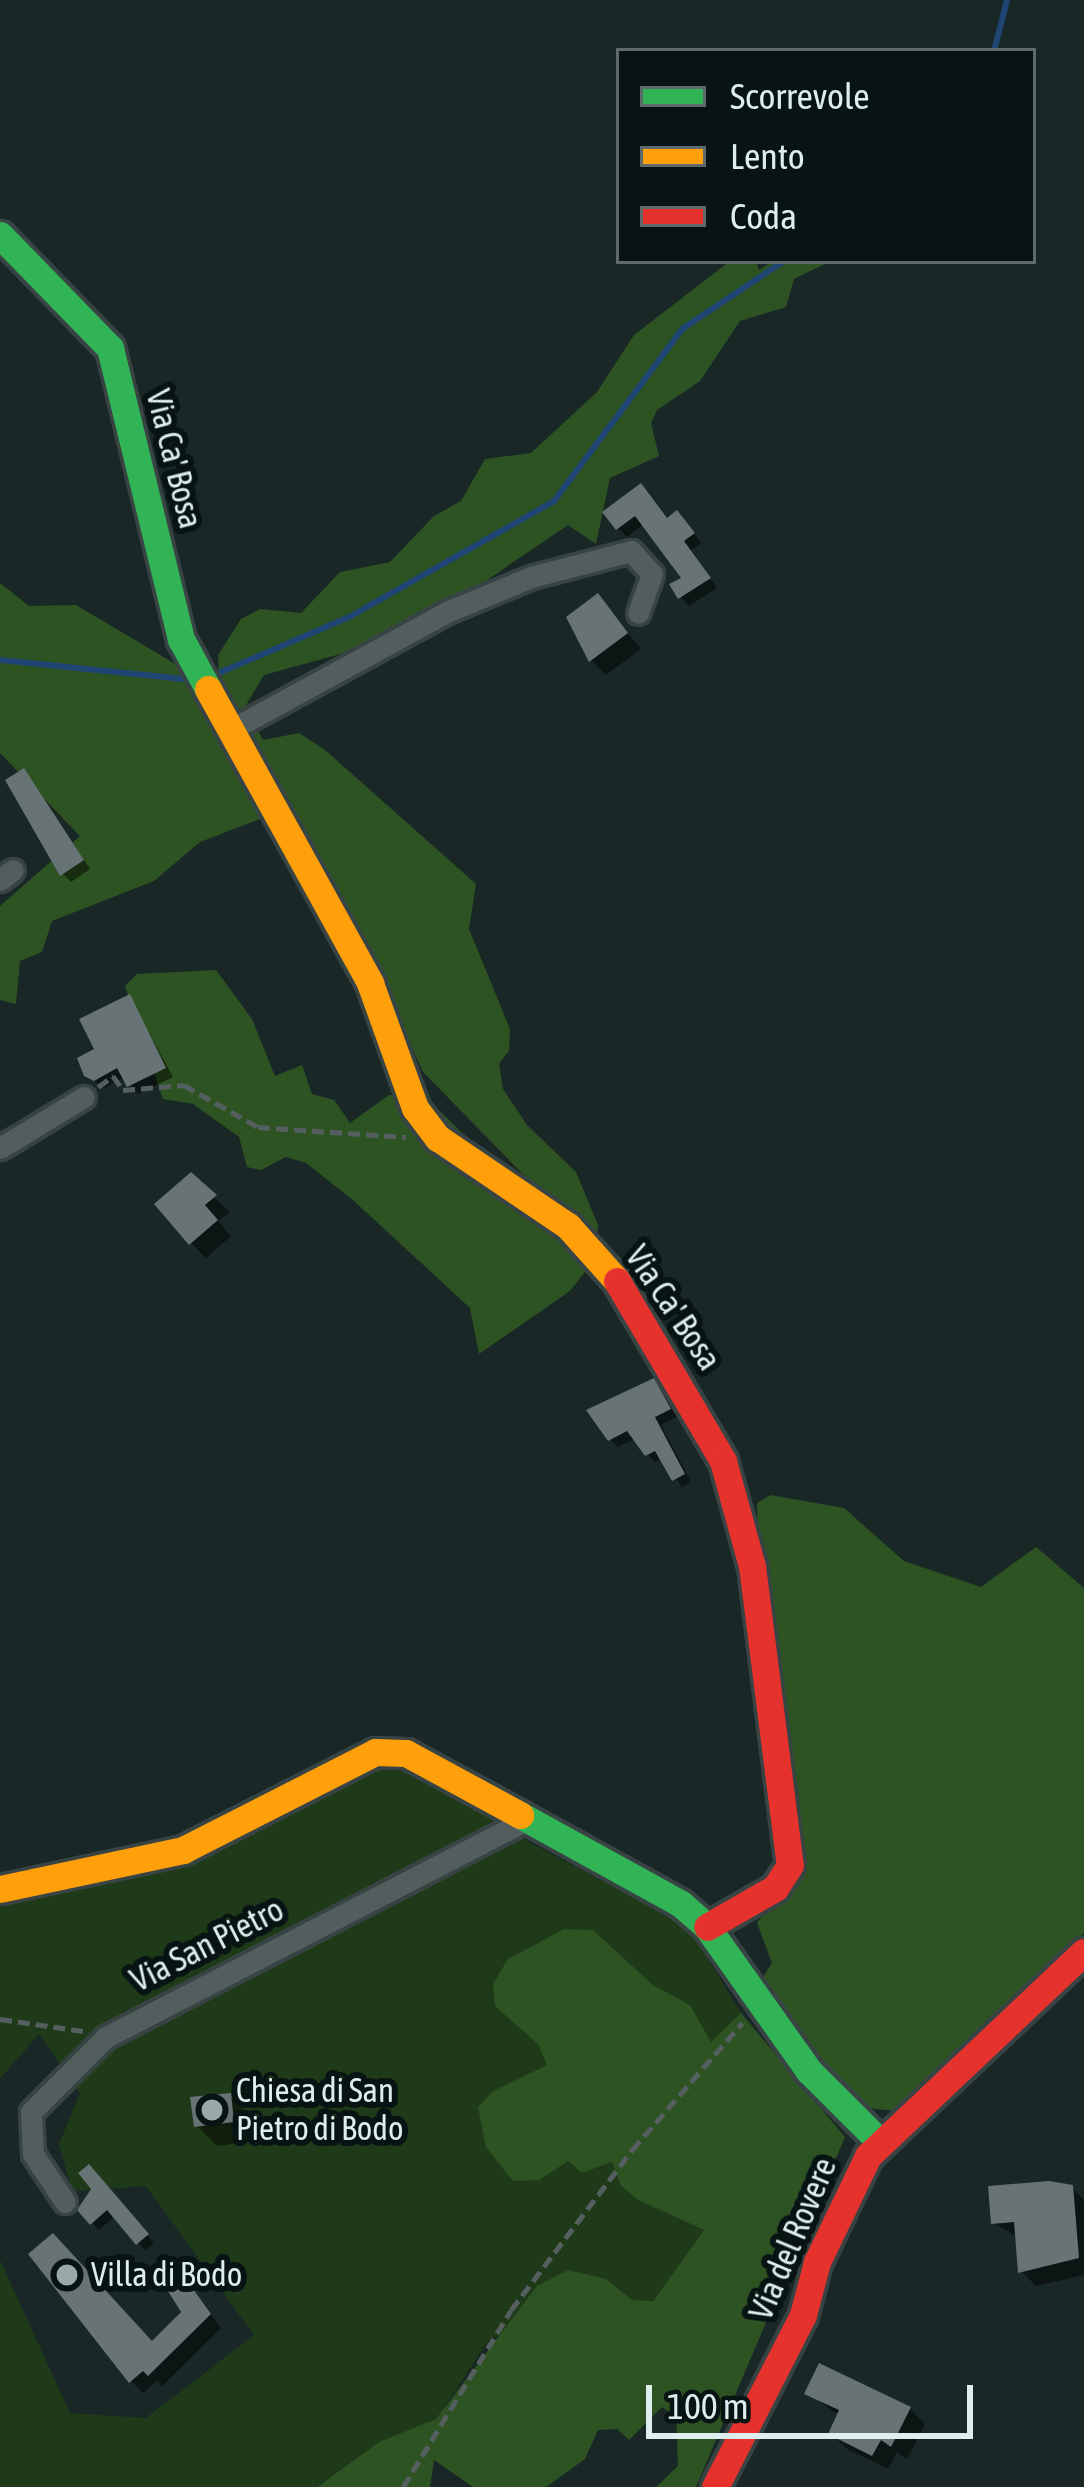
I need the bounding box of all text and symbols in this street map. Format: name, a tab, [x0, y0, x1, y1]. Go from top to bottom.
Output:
legend	[616, 48, 1036, 264]
text: Scorrevole	[730, 75, 870, 117]
text: Lento	[730, 135, 805, 177]
text: Coda	[730, 195, 797, 237]
street label: Via Ca' Bosa	[138, 385, 210, 533]
street label: Via Ca' Bosa	[617, 1238, 729, 1378]
street label: Via San Pietro	[124, 1890, 290, 2000]
place label: Chiesa di San Pietro di Bodo	[236, 2071, 403, 2149]
marker: Chiesa di San Pietro di Bodo	[199, 2097, 225, 2123]
street label: Via del Rovere	[741, 2152, 845, 2326]
place label: Villa di Bodo	[91, 2255, 242, 2295]
marker: Villa di Bodo	[54, 2262, 80, 2288]
scale bar	[652, 2361, 979, 2435]
text: 100 m	[667, 2385, 749, 2427]

